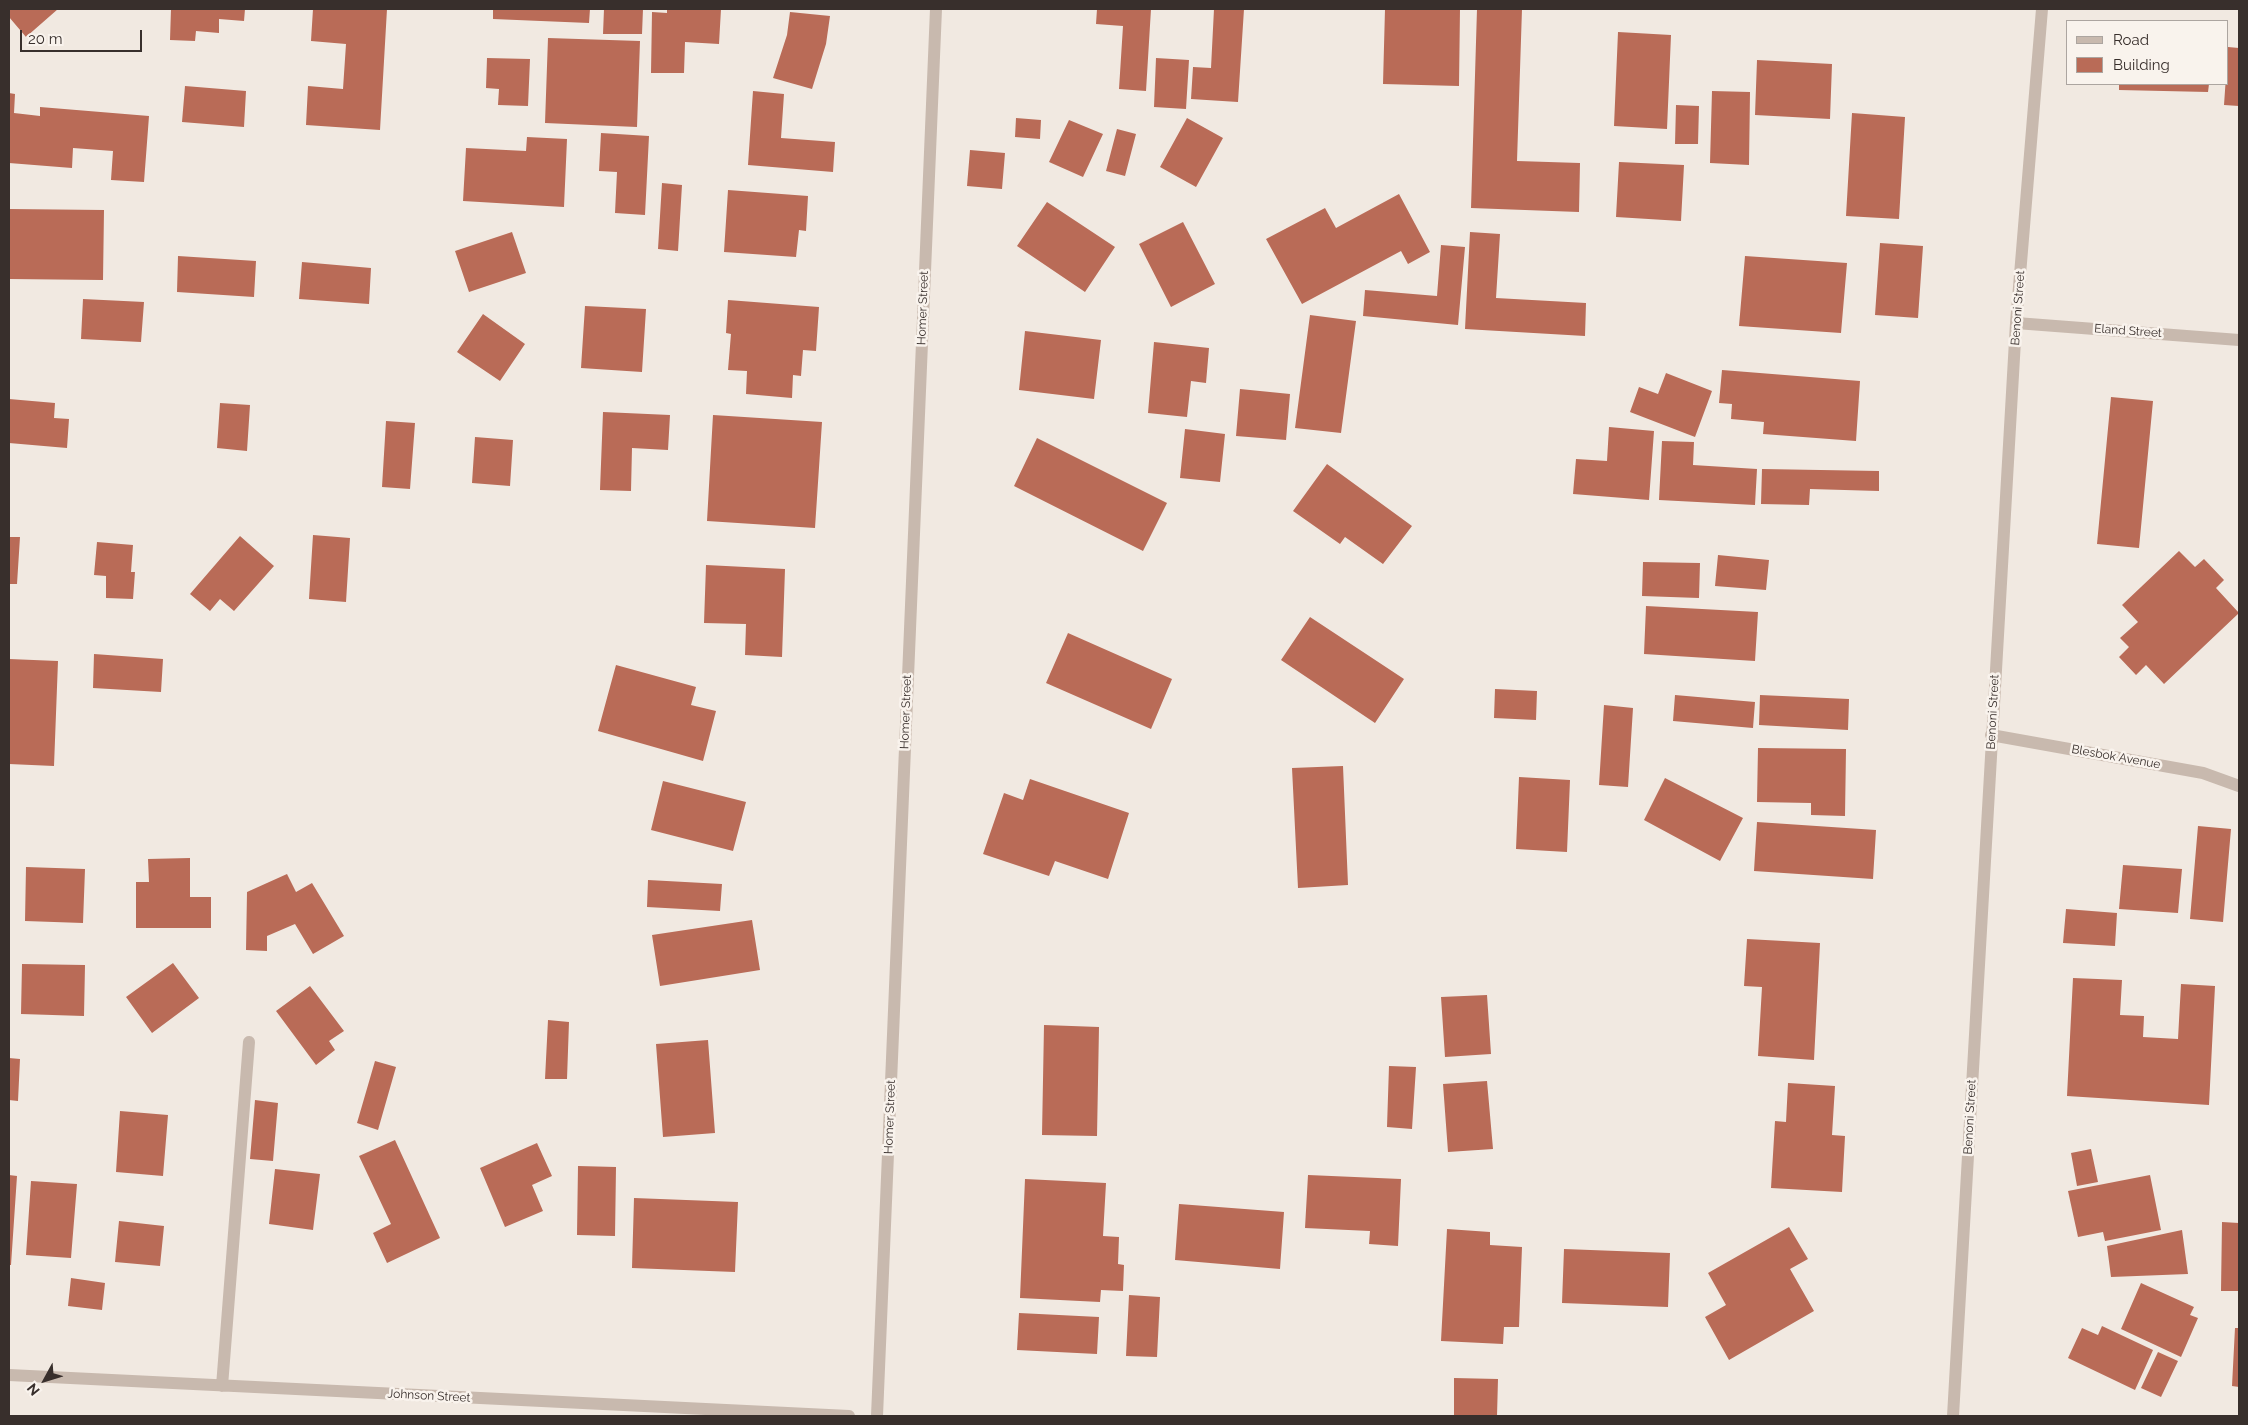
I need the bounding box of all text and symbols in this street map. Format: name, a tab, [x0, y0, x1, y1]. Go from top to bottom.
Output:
scale bar	[22, 20, 145, 52]
legend	[2066, 20, 2228, 85]
text: 20 m	[28, 30, 63, 48]
text: Road	[2113, 31, 2149, 49]
text: Building	[2113, 56, 2170, 74]
street label: Benoni Street	[2008, 270, 2028, 346]
street label: Homer Street	[915, 271, 931, 345]
street label: Eland Street	[2094, 321, 2162, 341]
street label: Benoni Street	[1984, 674, 2002, 750]
street label: Homer Street	[898, 675, 914, 749]
street label: Blesbok Avenue	[2070, 742, 2162, 772]
street label: Benoni Street	[1961, 1079, 1979, 1155]
street label: Homer Street	[882, 1080, 898, 1154]
north arrow	[20, 1355, 70, 1405]
text: N	[24, 1380, 43, 1399]
street label: Johnson Street	[387, 1387, 471, 1405]

